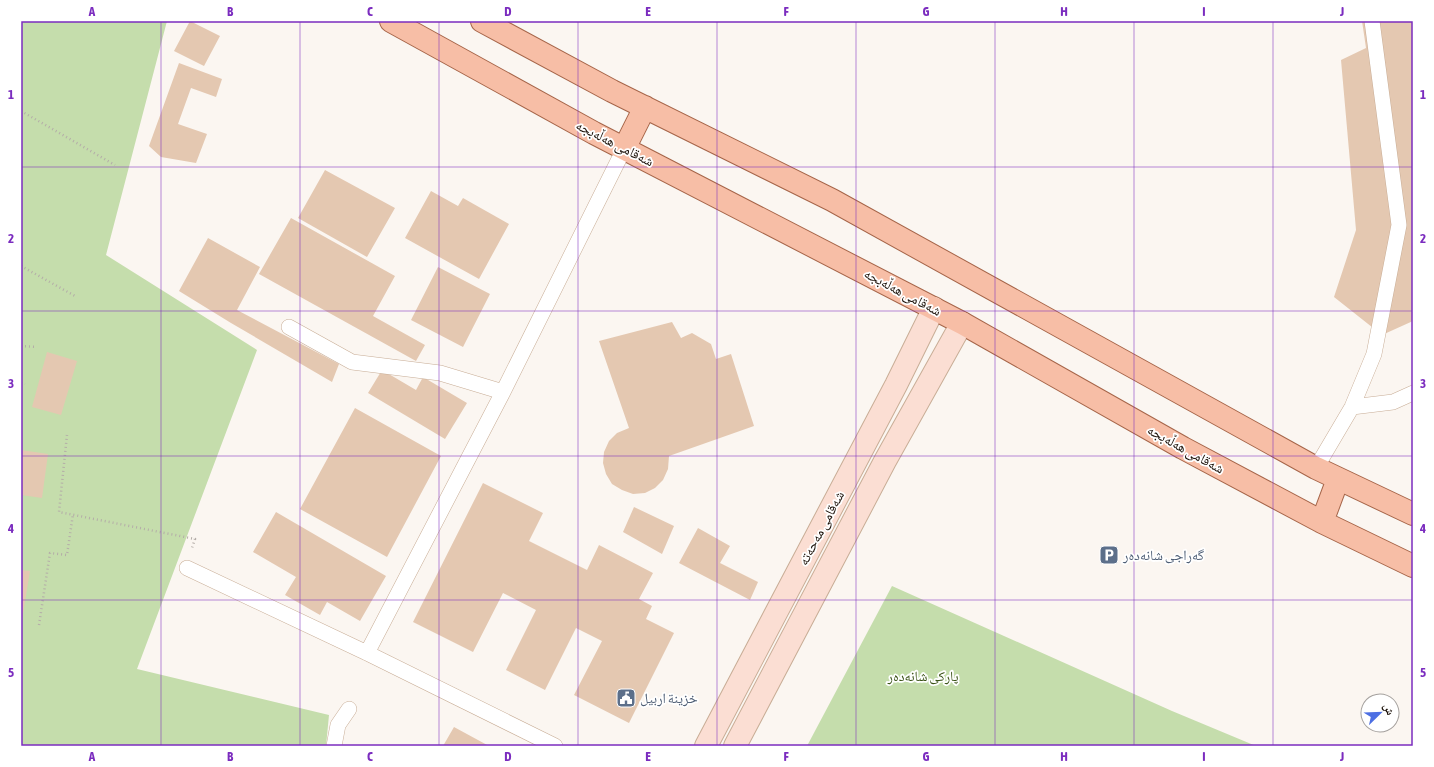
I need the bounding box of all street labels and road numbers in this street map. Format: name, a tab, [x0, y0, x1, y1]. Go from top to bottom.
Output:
street label: شەقامی هەڵەبجە	[573, 116, 657, 170]
street label: شەقامی هەڵەبجە	[861, 264, 945, 320]
street label: شەقامی هەڵەبجە	[1144, 421, 1227, 478]
street label: شەقامی مەحەتە	[795, 488, 848, 568]

